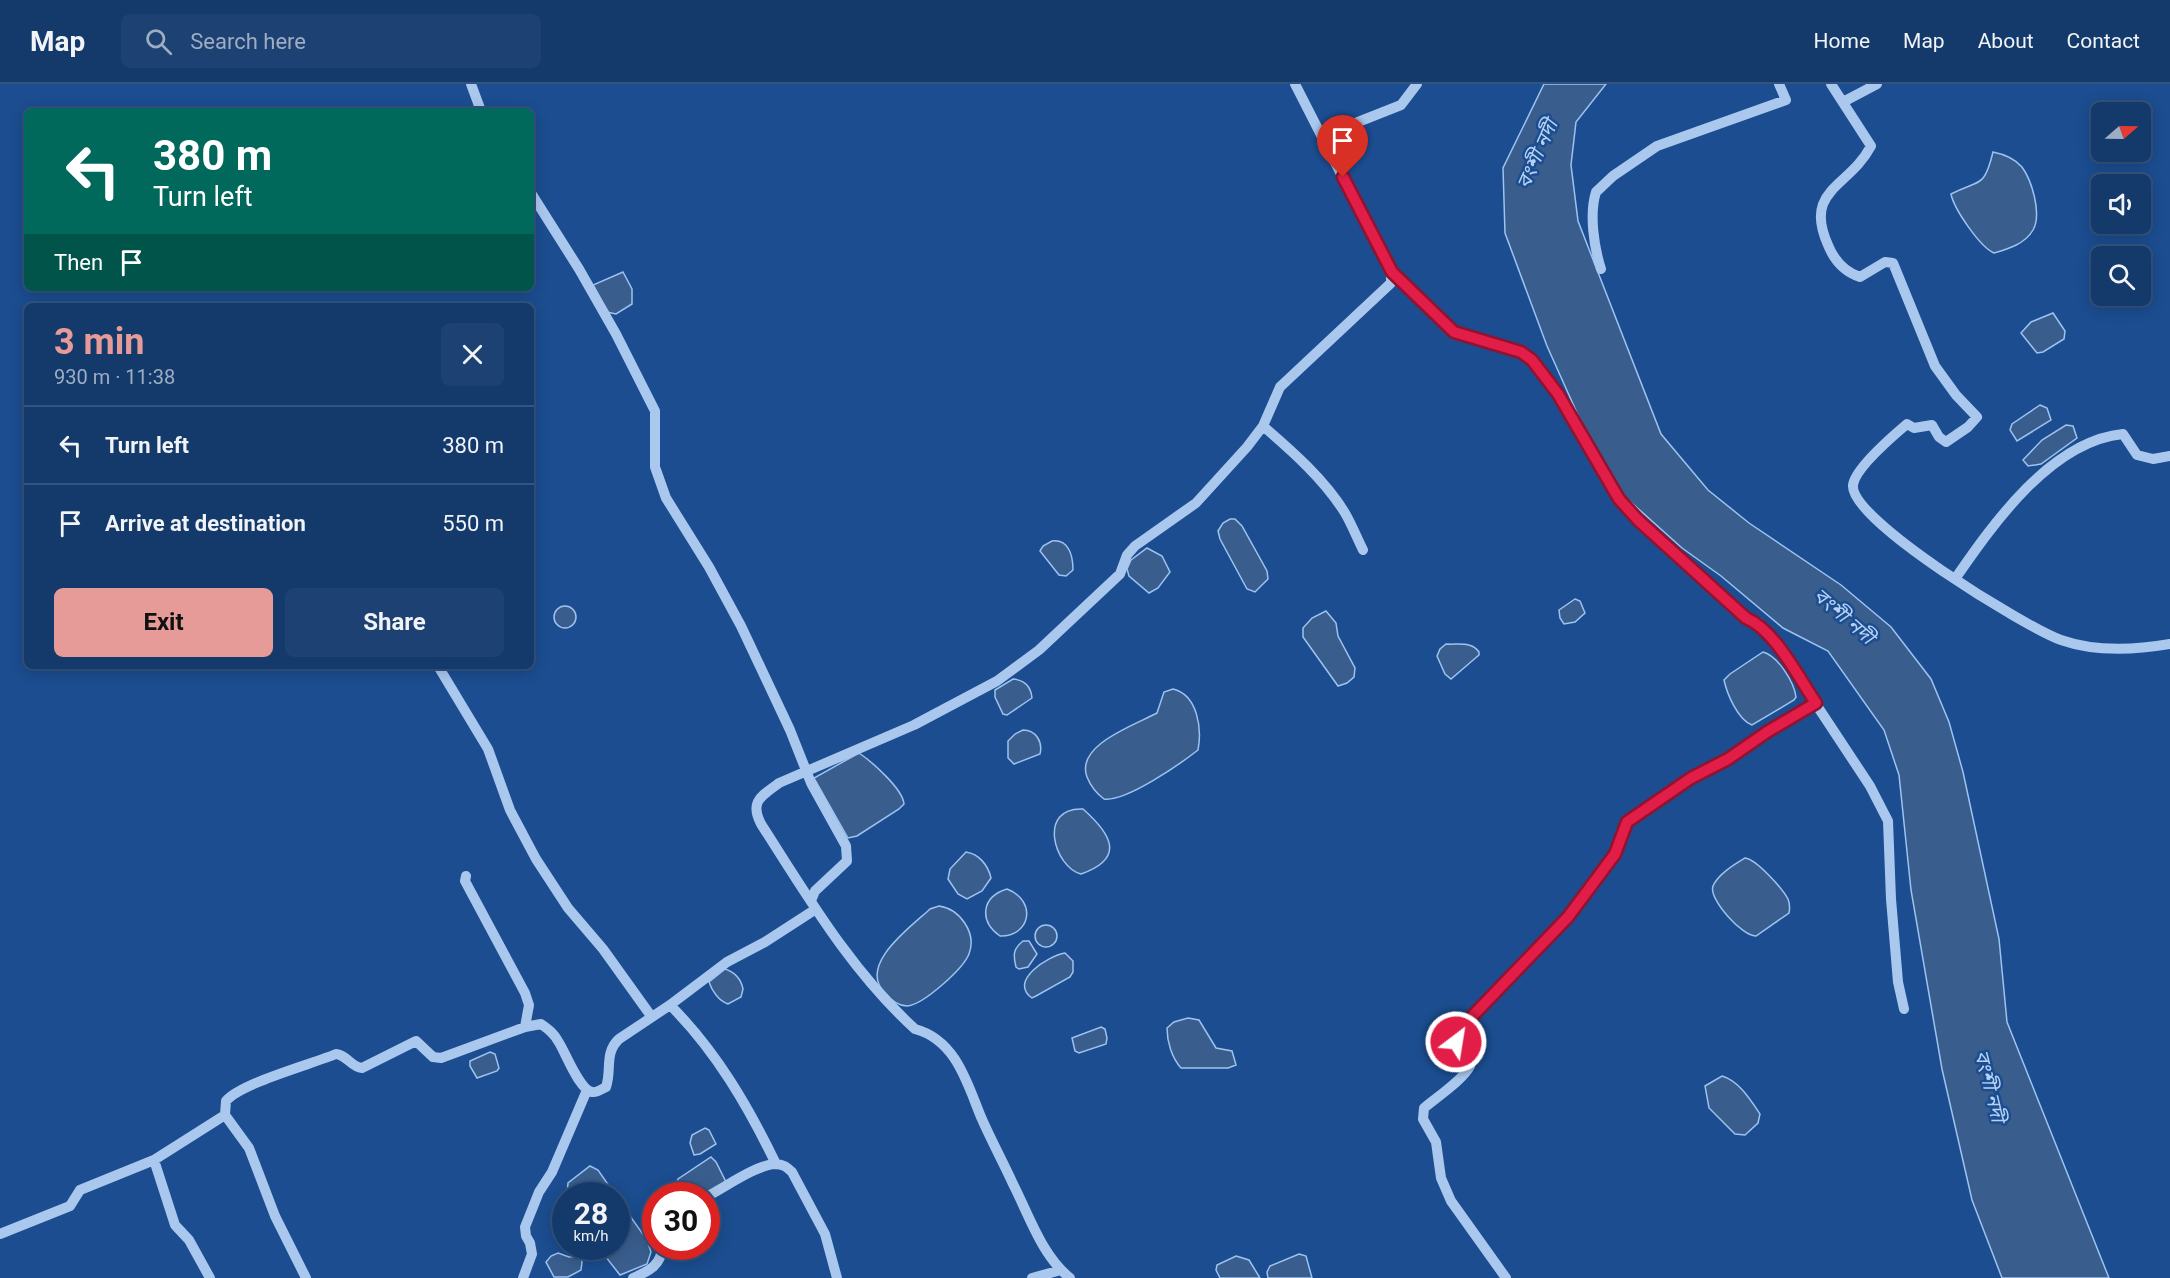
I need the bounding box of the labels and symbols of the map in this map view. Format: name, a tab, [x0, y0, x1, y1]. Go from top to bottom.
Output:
north arrow	[2091, 102, 2151, 162]
water label: বংশী নদী	[1511, 112, 1564, 192]
pin	[1317, 115, 1368, 177]
water label: বংশী নদী	[1809, 583, 1882, 651]
position arrow	[1424, 1010, 1488, 1074]
water label: বংশী নদী	[1970, 1048, 2011, 1128]
speed limit sign: 30	[642, 1182, 720, 1260]

